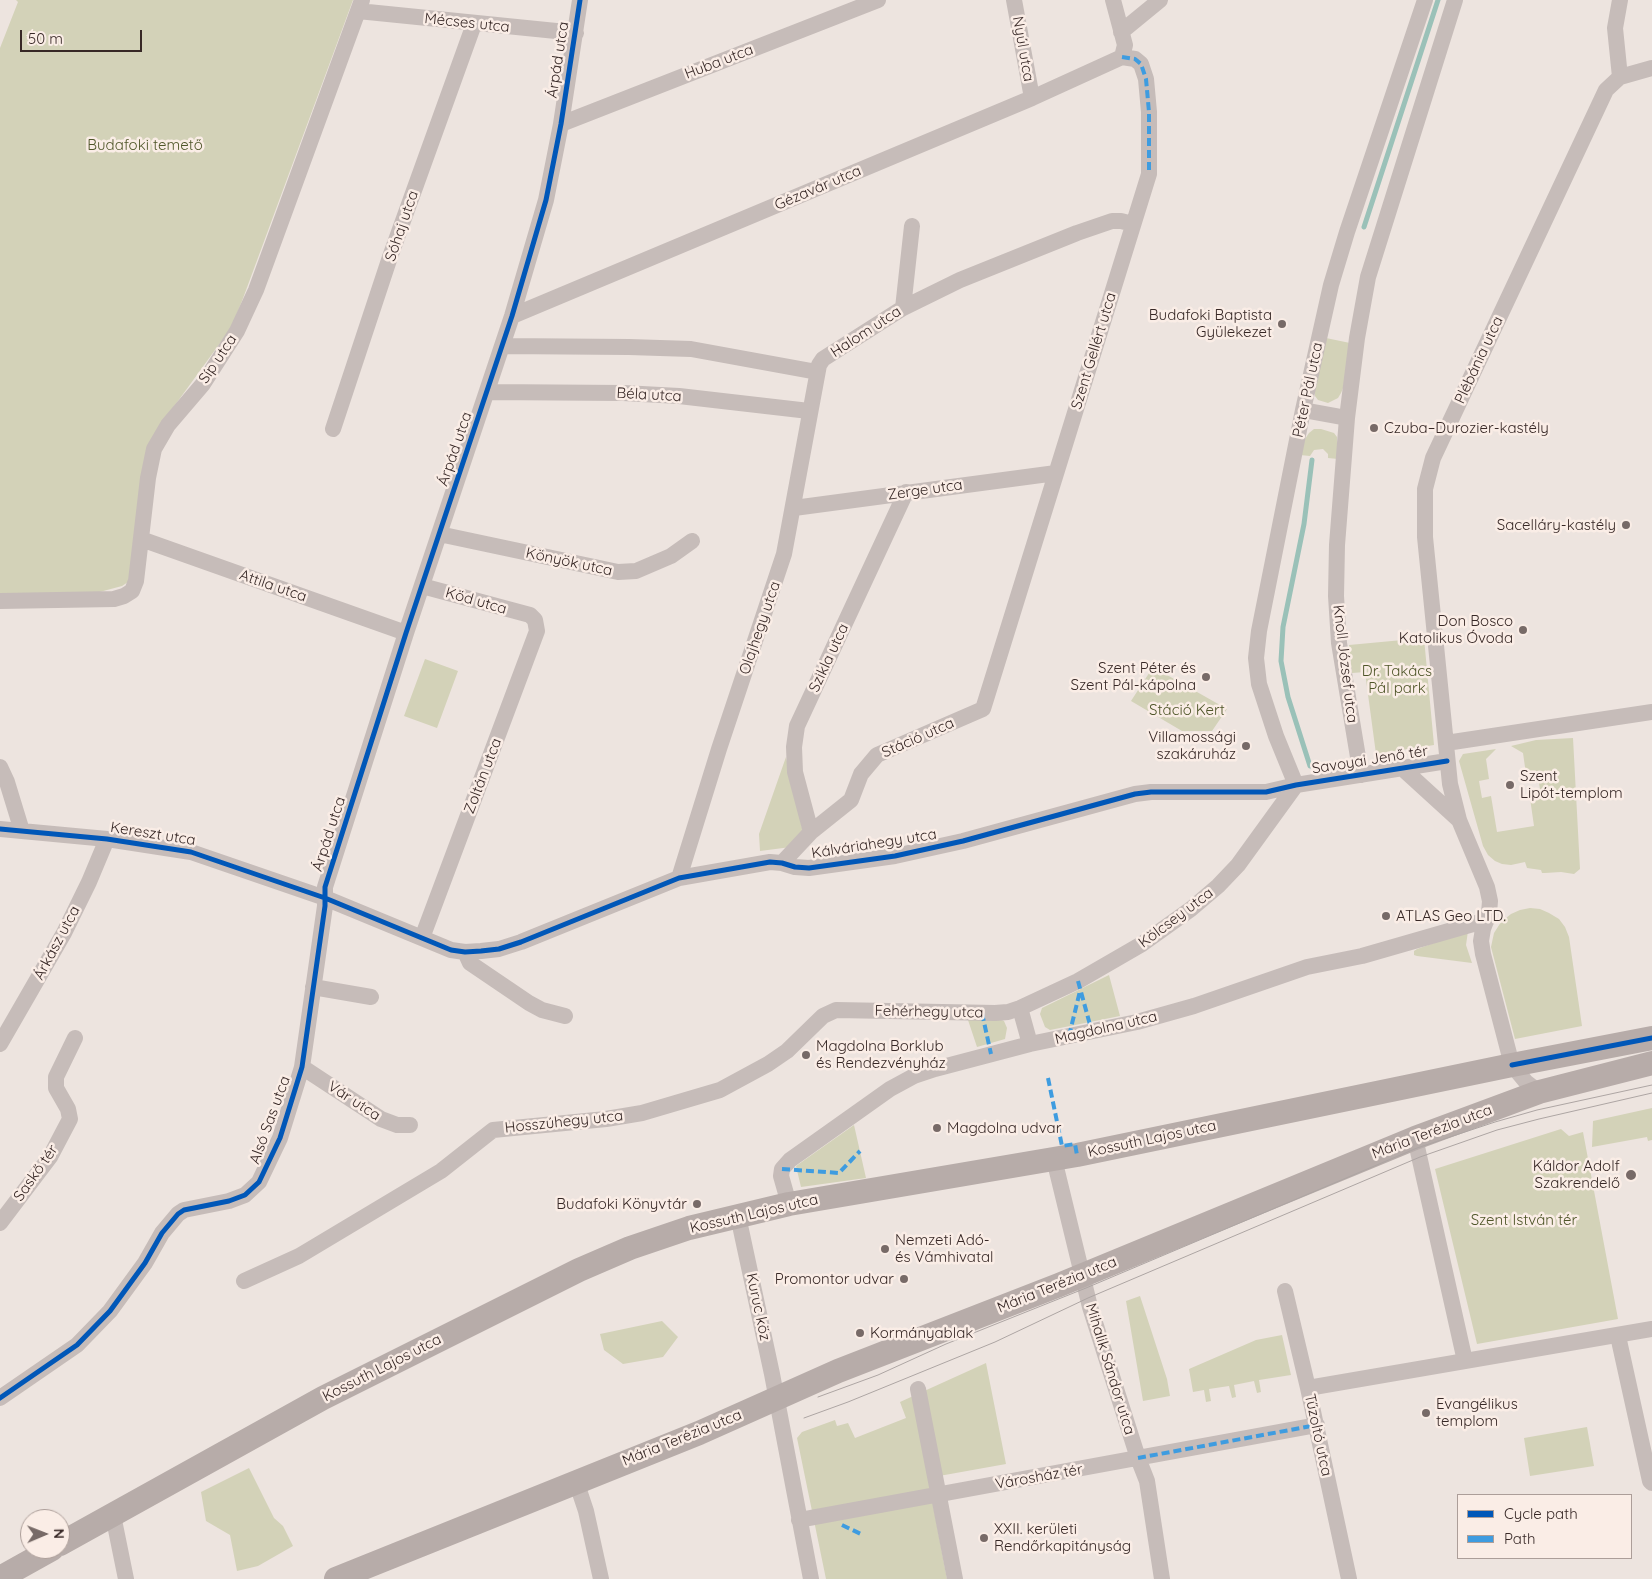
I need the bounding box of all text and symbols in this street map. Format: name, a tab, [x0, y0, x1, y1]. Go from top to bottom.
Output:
street label: Mécses utca	[423, 10, 511, 36]
street label: Nyúl utca	[1008, 15, 1038, 83]
scale bar	[22, 20, 145, 52]
street label: Árpád utca	[543, 20, 573, 100]
text: 50 m	[28, 29, 63, 48]
street label: Huba utca	[682, 41, 756, 83]
park label: Budafoki temető	[87, 136, 203, 154]
street label: Gézavár utca	[772, 162, 864, 214]
street label: Sóhaj utca	[382, 188, 422, 264]
street label: Szent Gellért utca	[1068, 290, 1120, 412]
street label: Halom utca	[827, 303, 905, 361]
place label: Budafoki Baptista Gyülekezet	[1149, 306, 1272, 341]
street label: Plébánia utca	[1451, 313, 1507, 407]
marker: Budafoki Baptista Gyülekezet	[1276, 318, 1288, 330]
street label: Síp utca	[195, 331, 241, 387]
street label: Péter Pál utca	[1289, 341, 1327, 439]
street label: Béla utca	[616, 384, 682, 406]
street label: Árpád utca	[434, 410, 476, 488]
place label: Czuba–Durozier-kastély	[1384, 419, 1549, 437]
marker: Czuba–Durozier-kastély	[1368, 422, 1380, 434]
street label: Zerge utca	[886, 476, 964, 504]
place label: Sacelláry-kastély	[1497, 516, 1616, 534]
marker: Sacelláry-kastély	[1620, 519, 1632, 531]
street label: Könyök utca	[524, 544, 614, 580]
street label: Attila utca	[237, 566, 309, 606]
street label: Olajhegy utca	[736, 579, 784, 677]
street label: Köd utca	[443, 584, 509, 618]
street label: Knoll József utca	[1329, 604, 1361, 724]
place label: Don Bosco Katolikus Óvoda	[1399, 612, 1513, 647]
street label: Szikla utca	[805, 621, 853, 695]
marker: Don Bosco Katolikus Óvoda	[1517, 624, 1529, 636]
place label: Szent Péter és Szent Pál-kápolna	[1071, 659, 1196, 694]
park label: Dr. Takács Pál park	[1362, 662, 1432, 697]
marker: Szent Péter és Szent Pál-kápolna	[1200, 671, 1212, 683]
park label: Stáció Kert	[1149, 701, 1225, 719]
street label: Stáció utca	[879, 714, 957, 762]
place label: Villamossági szakáruház	[1148, 728, 1236, 763]
street label: Zoltán utca	[460, 736, 506, 816]
marker: Villamossági szakáruház	[1240, 740, 1252, 752]
street label: Savoyai Jenő tér	[1311, 742, 1429, 778]
place label: Szent Lipót-templom	[1520, 767, 1623, 802]
marker: Szent Lipót-templom	[1504, 779, 1516, 791]
street label: Árpád utca	[309, 794, 349, 874]
street label: Kereszt utca	[109, 818, 197, 850]
street label: Kálváriahegy utca	[810, 825, 938, 863]
street label: Kölcsey utca	[1135, 884, 1217, 952]
street label: Árkász utca	[30, 903, 84, 983]
place label: ATLAS Geo LTD.	[1396, 907, 1506, 925]
marker: ATLAS Geo LTD.	[1380, 910, 1392, 922]
street label: Fehérhegy utca	[874, 1002, 984, 1022]
street label: Magdolna utca	[1053, 1007, 1159, 1049]
place label: Magdolna Borklub és Rendezvényház	[816, 1037, 946, 1072]
marker: Magdolna Borklub és Rendezvényház	[800, 1049, 812, 1061]
street label: Alsó Sas utca	[246, 1074, 294, 1166]
street label: Vár utca	[324, 1077, 384, 1125]
street label: Mária Terézia utca	[1369, 1101, 1495, 1163]
street label: Hosszúhegy utca	[504, 1107, 624, 1137]
street label: Kossuth Lajos utca	[1086, 1117, 1218, 1161]
place label: Magdolna udvar	[947, 1119, 1061, 1137]
marker: Magdolna udvar	[931, 1122, 943, 1134]
street label: Saskő tér	[10, 1141, 62, 1205]
place label: Káldor Adolf Szakrendelő	[1533, 1157, 1620, 1192]
marker: Káldor Adolf Szakrendelő	[1624, 1168, 1638, 1182]
street label: Kossuth Lajos utca	[688, 1191, 820, 1237]
place label: Budafoki Könyvtár	[556, 1195, 687, 1213]
marker: Budafoki Könyvtár	[691, 1198, 703, 1210]
park label: Szent István tér	[1471, 1211, 1577, 1229]
place label: Nemzeti Adó- és Vámhivatal	[895, 1231, 994, 1266]
marker: Nemzeti Adó- és Vámhivatal	[879, 1243, 891, 1255]
street label: Mária Terézia utca	[995, 1253, 1119, 1317]
place label: Promontor udvar	[775, 1270, 894, 1288]
street label: Kuruc köz	[742, 1271, 774, 1343]
marker: Promontor udvar	[898, 1273, 910, 1285]
street label: Mihalik Sándor utca	[1081, 1301, 1139, 1437]
place label: Kormányablak	[870, 1324, 973, 1342]
marker: Kormányablak	[854, 1327, 866, 1339]
street label: Kossuth Lajos utca	[320, 1330, 444, 1406]
street label: Tűzoltó utca	[1300, 1392, 1336, 1478]
place label: Evangélikus templom	[1436, 1395, 1518, 1430]
street label: Mária Terézia utca	[620, 1406, 744, 1470]
marker: Evangélikus templom	[1420, 1407, 1432, 1419]
street label: Városház tér	[994, 1460, 1084, 1494]
legend	[1457, 1494, 1632, 1559]
text: Cycle path	[1504, 1504, 1578, 1523]
north arrow	[20, 1509, 70, 1559]
place label: XXII. kerületi Rendőrkapitányság	[994, 1520, 1131, 1555]
text: N	[50, 1528, 68, 1539]
text: Path	[1504, 1529, 1536, 1548]
marker: XXII. kerületi Rendőrkapitányság	[978, 1532, 990, 1544]

